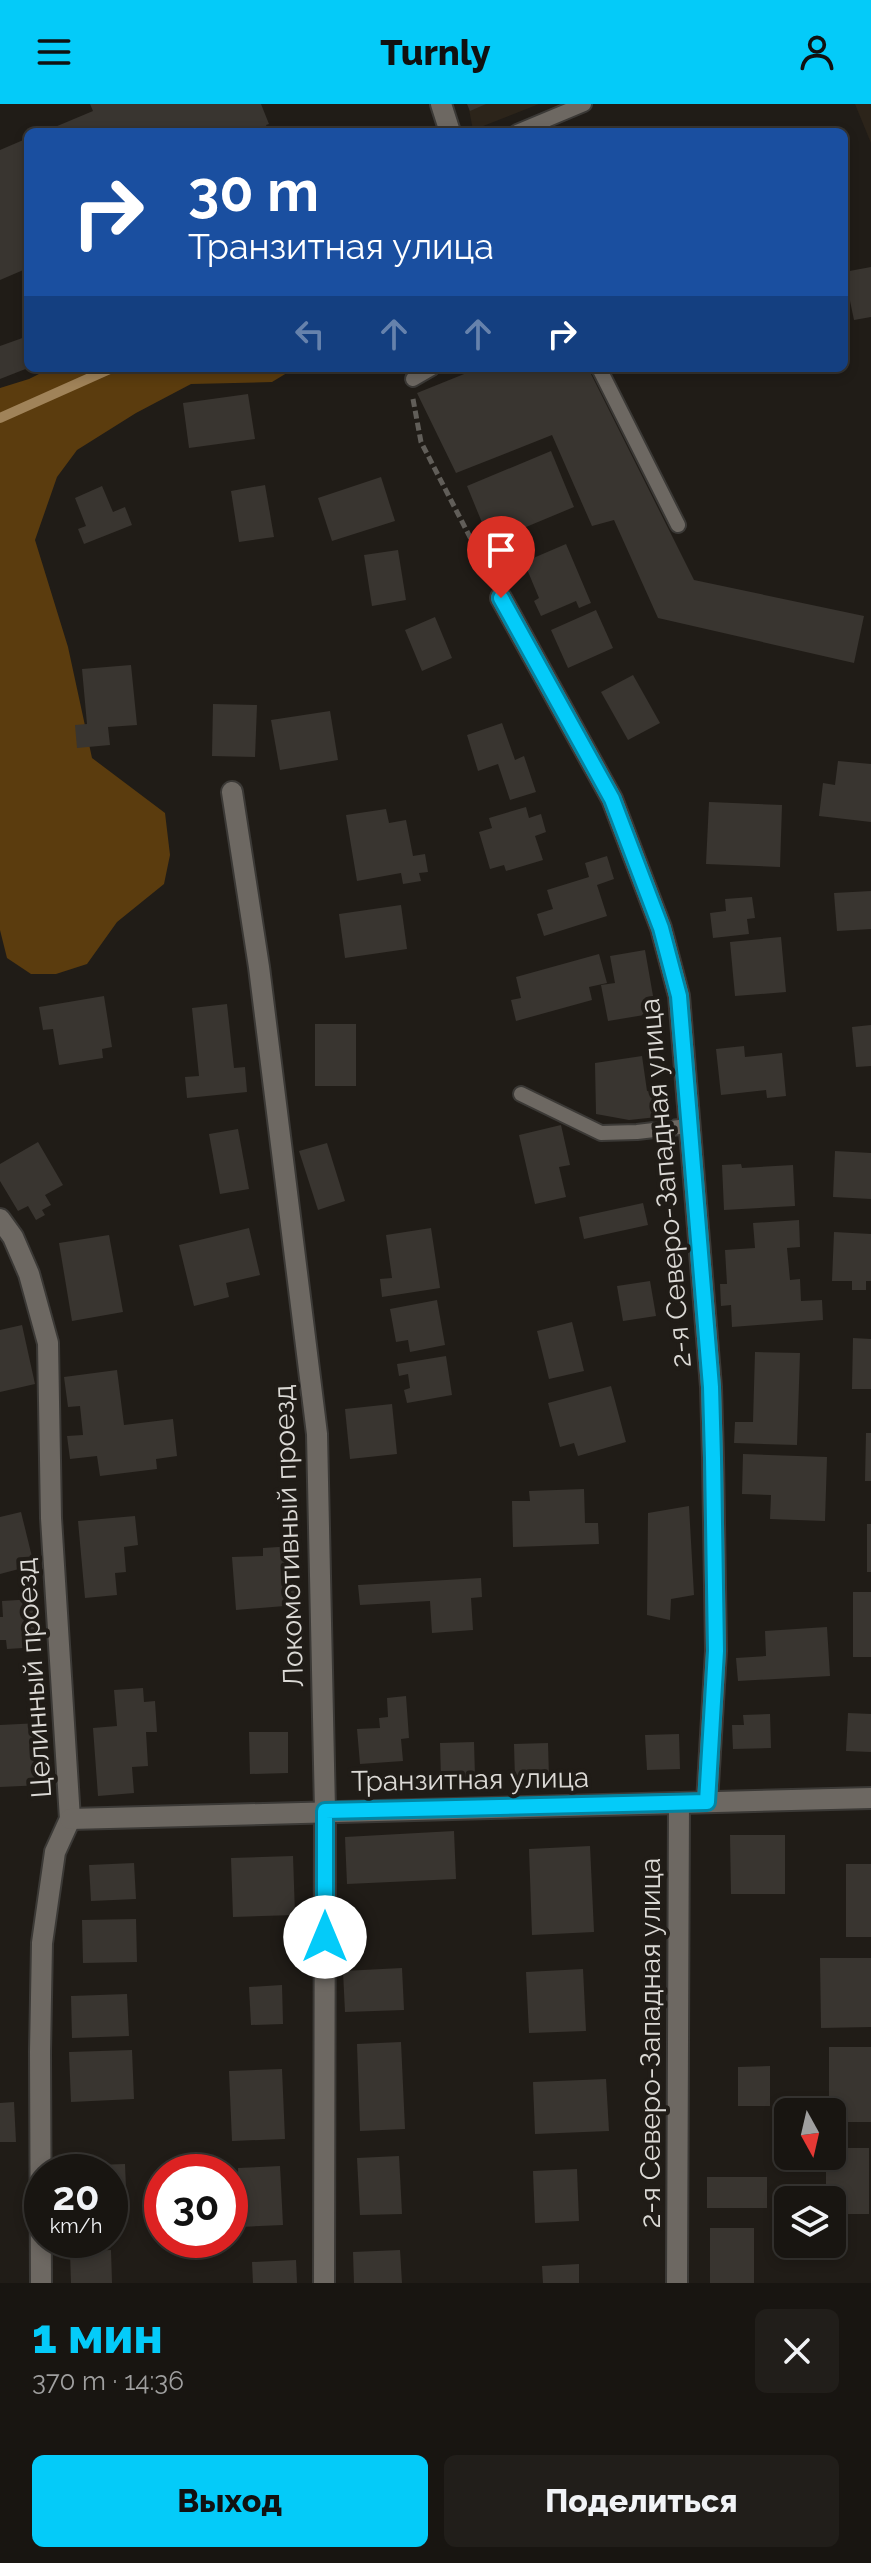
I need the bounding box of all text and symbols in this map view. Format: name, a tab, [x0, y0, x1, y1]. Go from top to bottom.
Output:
icon: menu	[32, 30, 76, 74]
icon: person	[795, 30, 839, 74]
text: Turnly	[380, 31, 491, 73]
text: 30 m	[188, 158, 319, 224]
icon: right	[56, 160, 160, 264]
text: Транзитная улица	[188, 225, 494, 267]
icon: left	[288, 312, 332, 356]
icon: ahead	[372, 312, 416, 356]
icon: ahead	[456, 312, 500, 356]
icon: right	[540, 312, 584, 356]
pin	[467, 516, 535, 598]
icon: arrive	[479, 528, 523, 572]
street label: 2-я Северо-Западная улица	[633, 997, 698, 1369]
street label: Локомотивный проезд	[267, 1384, 310, 1688]
street label: Целинный проезд	[9, 1557, 58, 1799]
street label: Транзитная улица	[351, 1761, 589, 1798]
street label: 2-я Северо-Западная улица	[634, 1858, 667, 2228]
position arrow	[283, 1895, 367, 1979]
north arrow	[774, 2098, 846, 2170]
map controls	[774, 2098, 846, 2258]
speed limit sign: 30	[144, 2154, 248, 2258]
text: 20	[52, 2172, 100, 2219]
button: layers	[774, 2186, 846, 2258]
text: km/h	[50, 2214, 102, 2238]
text: 1 мин	[32, 2308, 163, 2364]
button: close	[755, 2309, 839, 2393]
text: 370 m · 14:36	[32, 2366, 184, 2396]
button: Выход	[32, 2455, 428, 2547]
button: Поделиться	[444, 2455, 839, 2547]

